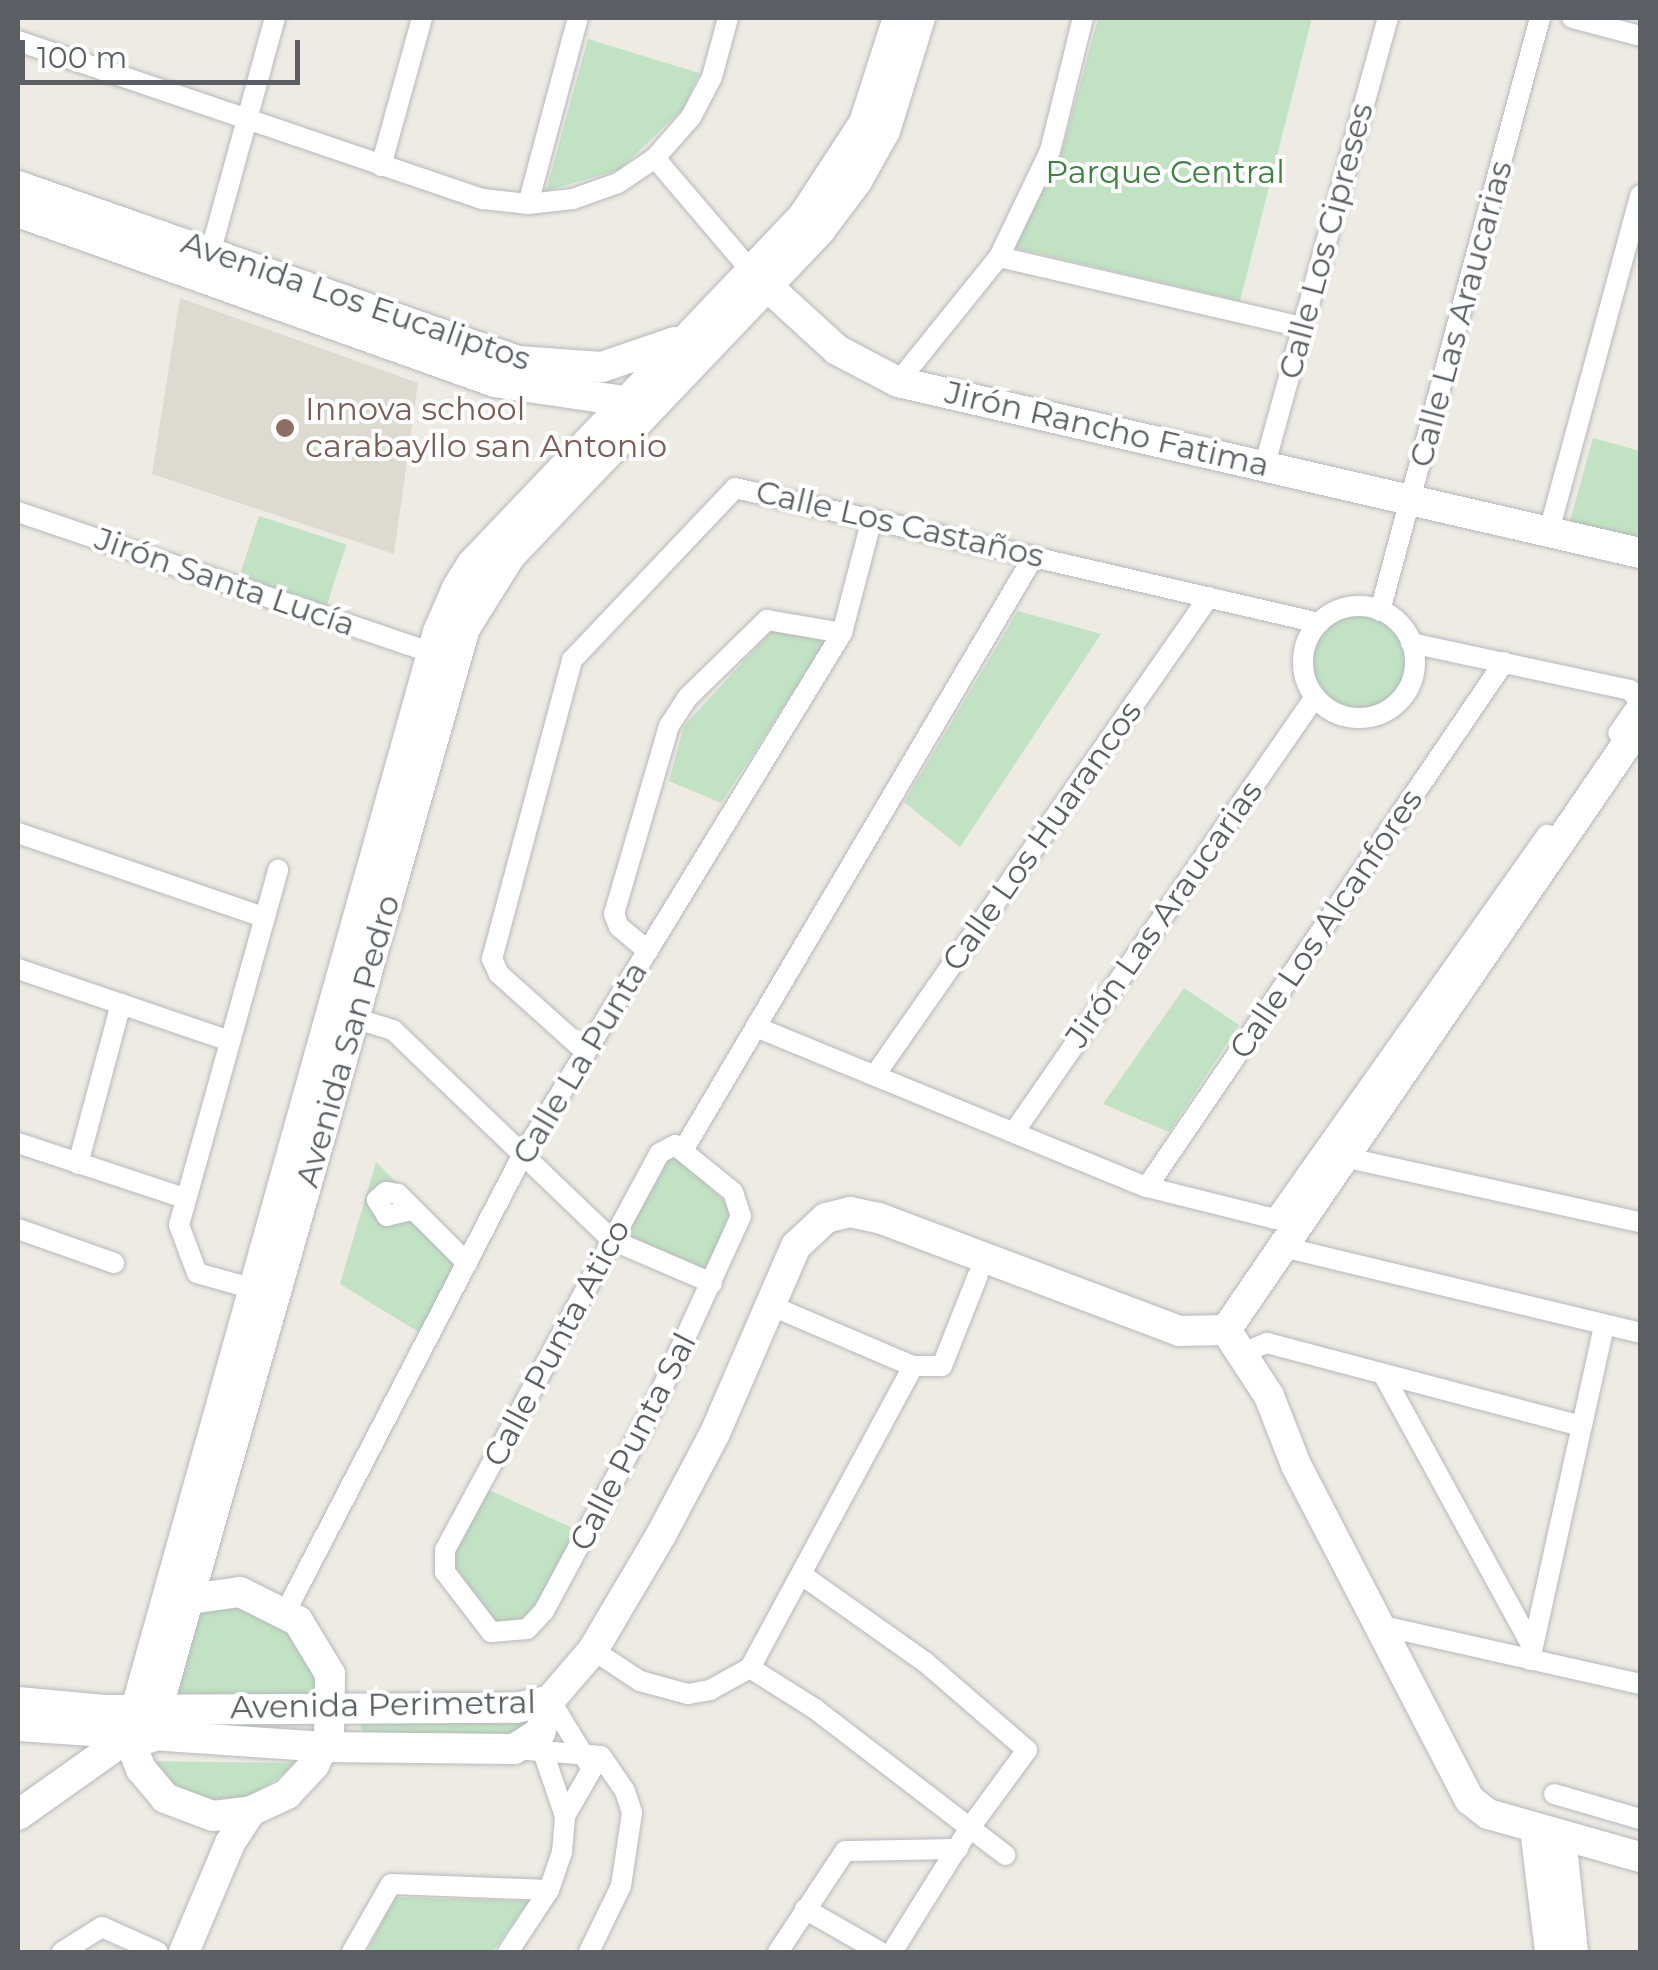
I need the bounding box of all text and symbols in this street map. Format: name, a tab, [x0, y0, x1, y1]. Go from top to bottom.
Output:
scale bar	[25, 20, 305, 82]
text: 100 m	[37, 39, 127, 76]
street label: Calle Los Cipreses	[1271, 99, 1381, 383]
park label: Parque Central	[1045, 153, 1285, 191]
street label: Calle Las Araucarias	[1402, 157, 1520, 471]
street label: Avenida Los Eucaliptos	[176, 223, 536, 379]
street label: Jirón Rancho Fatima	[941, 373, 1273, 485]
place label: Innova school carabayllo san Antonio	[305, 391, 667, 466]
marker: Innova school carabayllo san Antonio	[274, 417, 296, 439]
street label: Calle Los Castaños	[752, 472, 1048, 576]
street label: Jirón Santa Lucía	[90, 520, 360, 644]
street label: Calle Los Huarancos	[934, 694, 1150, 978]
street label: Jirón Las Araucarias	[1058, 773, 1270, 1055]
street label: Calle Los Alcanfores	[1221, 782, 1431, 1066]
street label: Avenida San Pedro	[288, 890, 408, 1192]
street label: Calle La Punta	[504, 955, 656, 1171]
street label: Calle Punta Atico	[476, 1213, 638, 1473]
street label: Calle Punta Sal	[562, 1327, 704, 1557]
street label: Avenida Perimetral	[230, 1683, 536, 1727]

